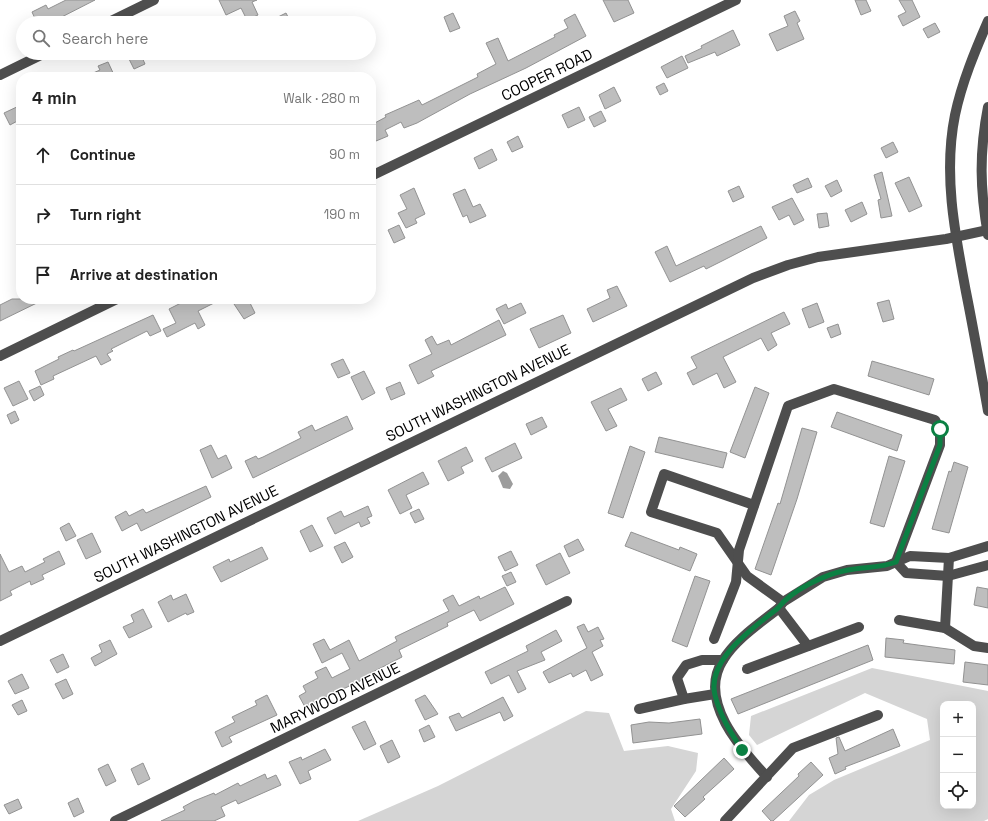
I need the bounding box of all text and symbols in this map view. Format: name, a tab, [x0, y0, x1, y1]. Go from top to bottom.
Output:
search box	[16, 16, 376, 60]
icon: search	[30, 27, 52, 49]
text: Search here	[62, 29, 148, 48]
street label: COOPER ROAD	[498, 44, 596, 105]
text: 4 min	[32, 87, 77, 109]
text: Walk · 280 m	[283, 90, 360, 107]
icon: ahead	[32, 144, 54, 166]
text: Continue	[70, 145, 136, 164]
text: 90 m	[329, 146, 360, 163]
icon: right	[32, 204, 54, 226]
text: Turn right	[70, 205, 141, 224]
text: 190 m	[324, 206, 360, 223]
icon: arrive	[32, 264, 54, 286]
text: Arrive at destination	[70, 265, 218, 284]
street label: SOUTH WASHINGTON AVENUE	[383, 340, 573, 446]
route start	[931, 420, 949, 438]
street label: SOUTH WASHINGTON AVENUE	[91, 481, 281, 587]
street label: MARYWOOD AVENUE	[267, 658, 403, 737]
map controls	[940, 701, 976, 809]
button: +	[940, 701, 976, 737]
button: −	[940, 737, 976, 773]
route end	[733, 741, 751, 759]
button: locate	[940, 773, 976, 809]

